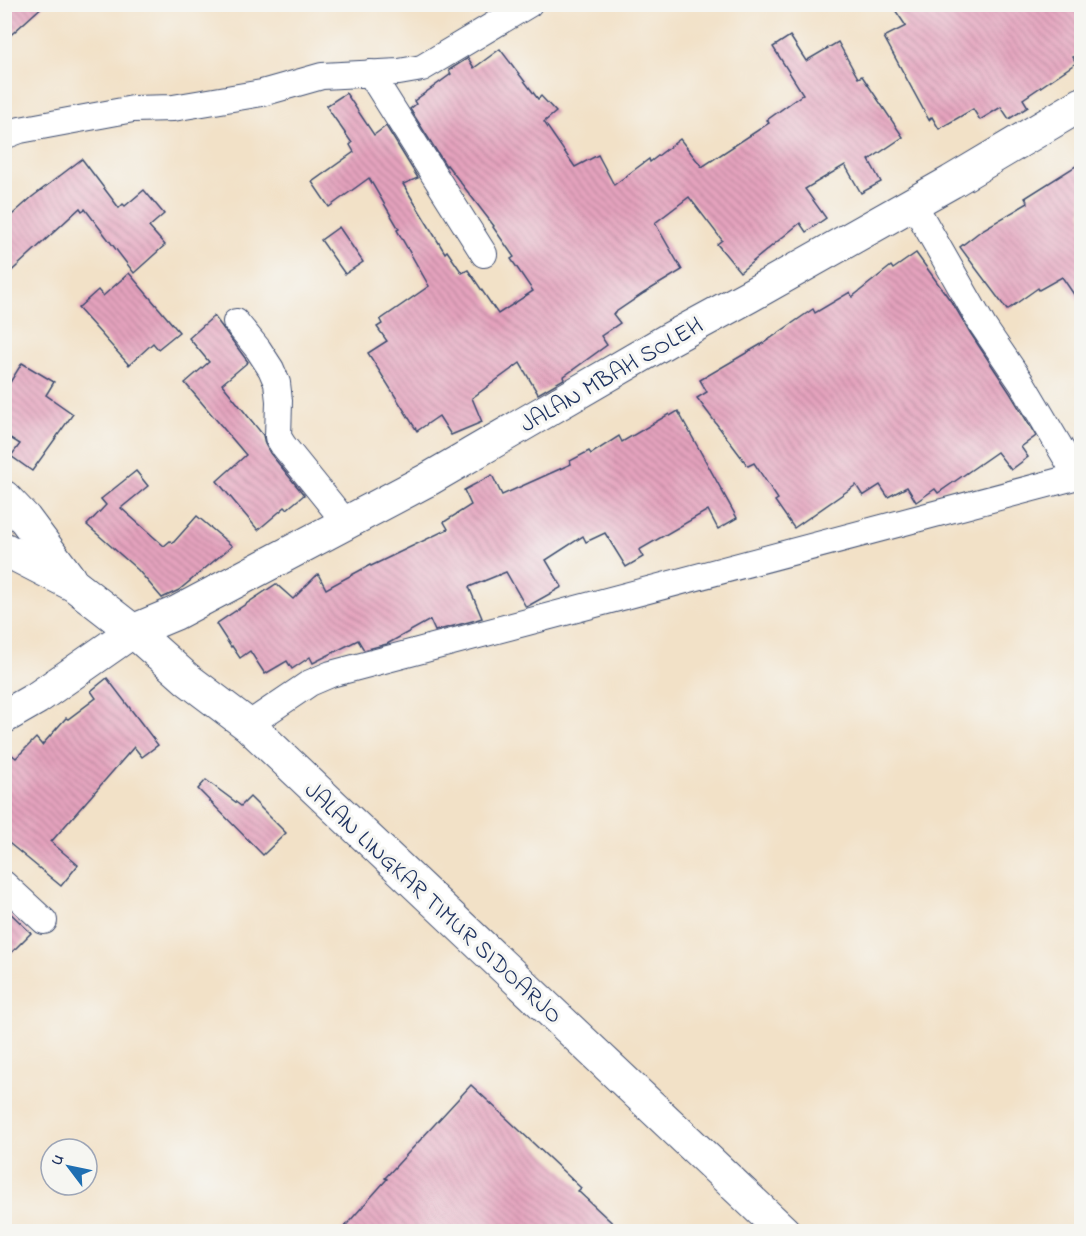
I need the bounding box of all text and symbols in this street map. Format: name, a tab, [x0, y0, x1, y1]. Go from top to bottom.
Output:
street label: JALAN MBAH SOLEH	[514, 309, 710, 443]
street label: JALAN LINGKAR TIMUR SIDOARJO	[295, 774, 569, 1033]
north arrow	[39, 1137, 99, 1197]
text: U	[45, 1149, 71, 1171]

